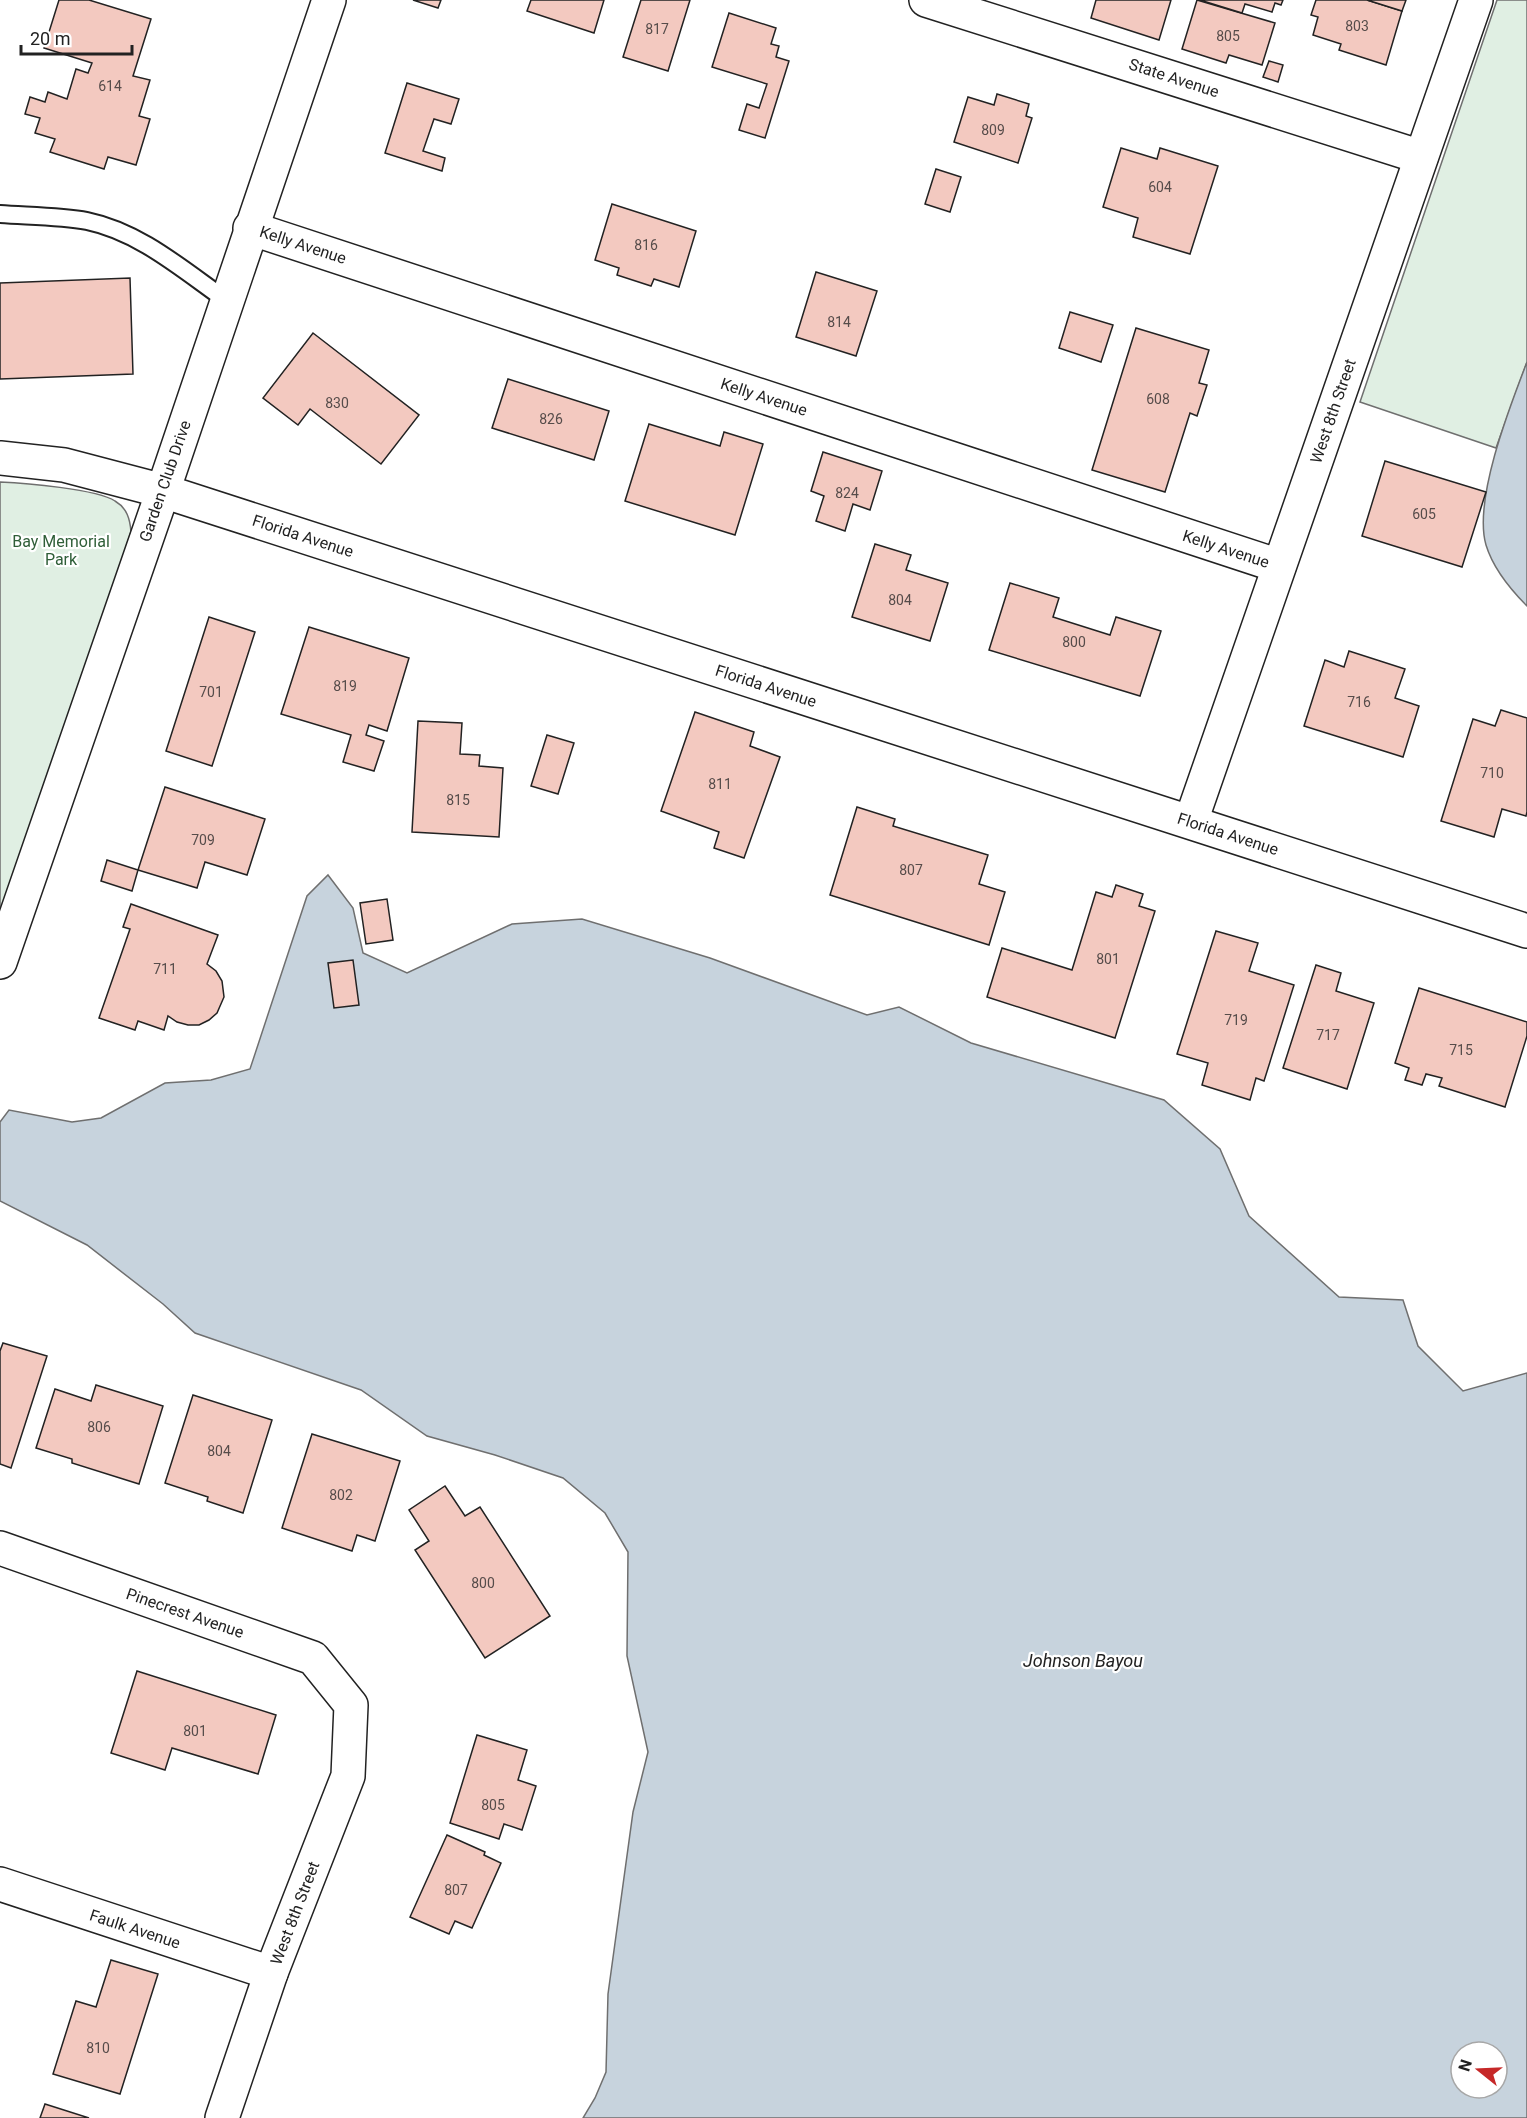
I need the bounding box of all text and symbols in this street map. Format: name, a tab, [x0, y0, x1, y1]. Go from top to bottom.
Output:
scale bar	[21, 18, 132, 56]
house number: 803	[1345, 18, 1369, 34]
house number: 817	[645, 21, 669, 37]
text: 20 m	[30, 28, 70, 49]
house number: 805	[1216, 28, 1240, 44]
street label: State Avenue	[1127, 55, 1221, 101]
house number: 614	[98, 78, 122, 94]
house number: 809	[981, 122, 1005, 138]
house number: 604	[1148, 179, 1172, 195]
street label: Kelly Avenue	[257, 222, 349, 268]
house number: 816	[634, 237, 658, 253]
house number: 814	[827, 314, 851, 330]
street label: West 8th Street	[1306, 356, 1360, 466]
street label: Kelly Avenue	[718, 374, 810, 420]
house number: 608	[1146, 391, 1170, 407]
house number: 830	[325, 395, 349, 411]
house number: 826	[539, 411, 563, 427]
street label: Garden Club Drive	[135, 418, 195, 544]
house number: 824	[835, 485, 859, 501]
house number: 605	[1412, 506, 1436, 522]
street label: Florida Avenue	[250, 511, 356, 561]
street label: Kelly Avenue	[1180, 526, 1272, 572]
park label: Bay Memorial Park	[12, 532, 110, 569]
house number: 804	[888, 592, 912, 608]
house number: 800	[1062, 634, 1086, 650]
street label: Florida Avenue	[713, 661, 819, 711]
house number: 819	[333, 678, 357, 694]
house number: 701	[199, 684, 223, 700]
house number: 716	[1347, 694, 1371, 710]
house number: 710	[1480, 765, 1504, 781]
house number: 811	[708, 776, 732, 792]
house number: 815	[446, 792, 470, 808]
street label: Florida Avenue	[1175, 809, 1281, 859]
house number: 709	[191, 832, 215, 848]
house number: 807	[899, 862, 923, 878]
house number: 801	[1096, 951, 1120, 967]
house number: 711	[153, 961, 177, 977]
house number: 719	[1224, 1012, 1248, 1028]
house number: 717	[1316, 1027, 1340, 1043]
house number: 715	[1449, 1042, 1473, 1058]
house number: 806	[87, 1419, 111, 1435]
house number: 804	[207, 1443, 231, 1459]
house number: 802	[329, 1487, 353, 1503]
house number: 800	[471, 1575, 495, 1591]
street label: Pinecrest Avenue	[124, 1584, 246, 1642]
water label: Johnson Bayou	[1023, 1650, 1143, 1671]
house number: 801	[183, 1723, 207, 1739]
house number: 805	[481, 1797, 505, 1813]
street label: West 8th Street	[267, 1859, 323, 1967]
house number: 807	[444, 1882, 468, 1898]
street label: Faulk Avenue	[87, 1905, 183, 1953]
house number: 810	[86, 2040, 110, 2056]
north arrow	[1449, 2040, 1509, 2100]
text: N	[1454, 2057, 1476, 2074]

